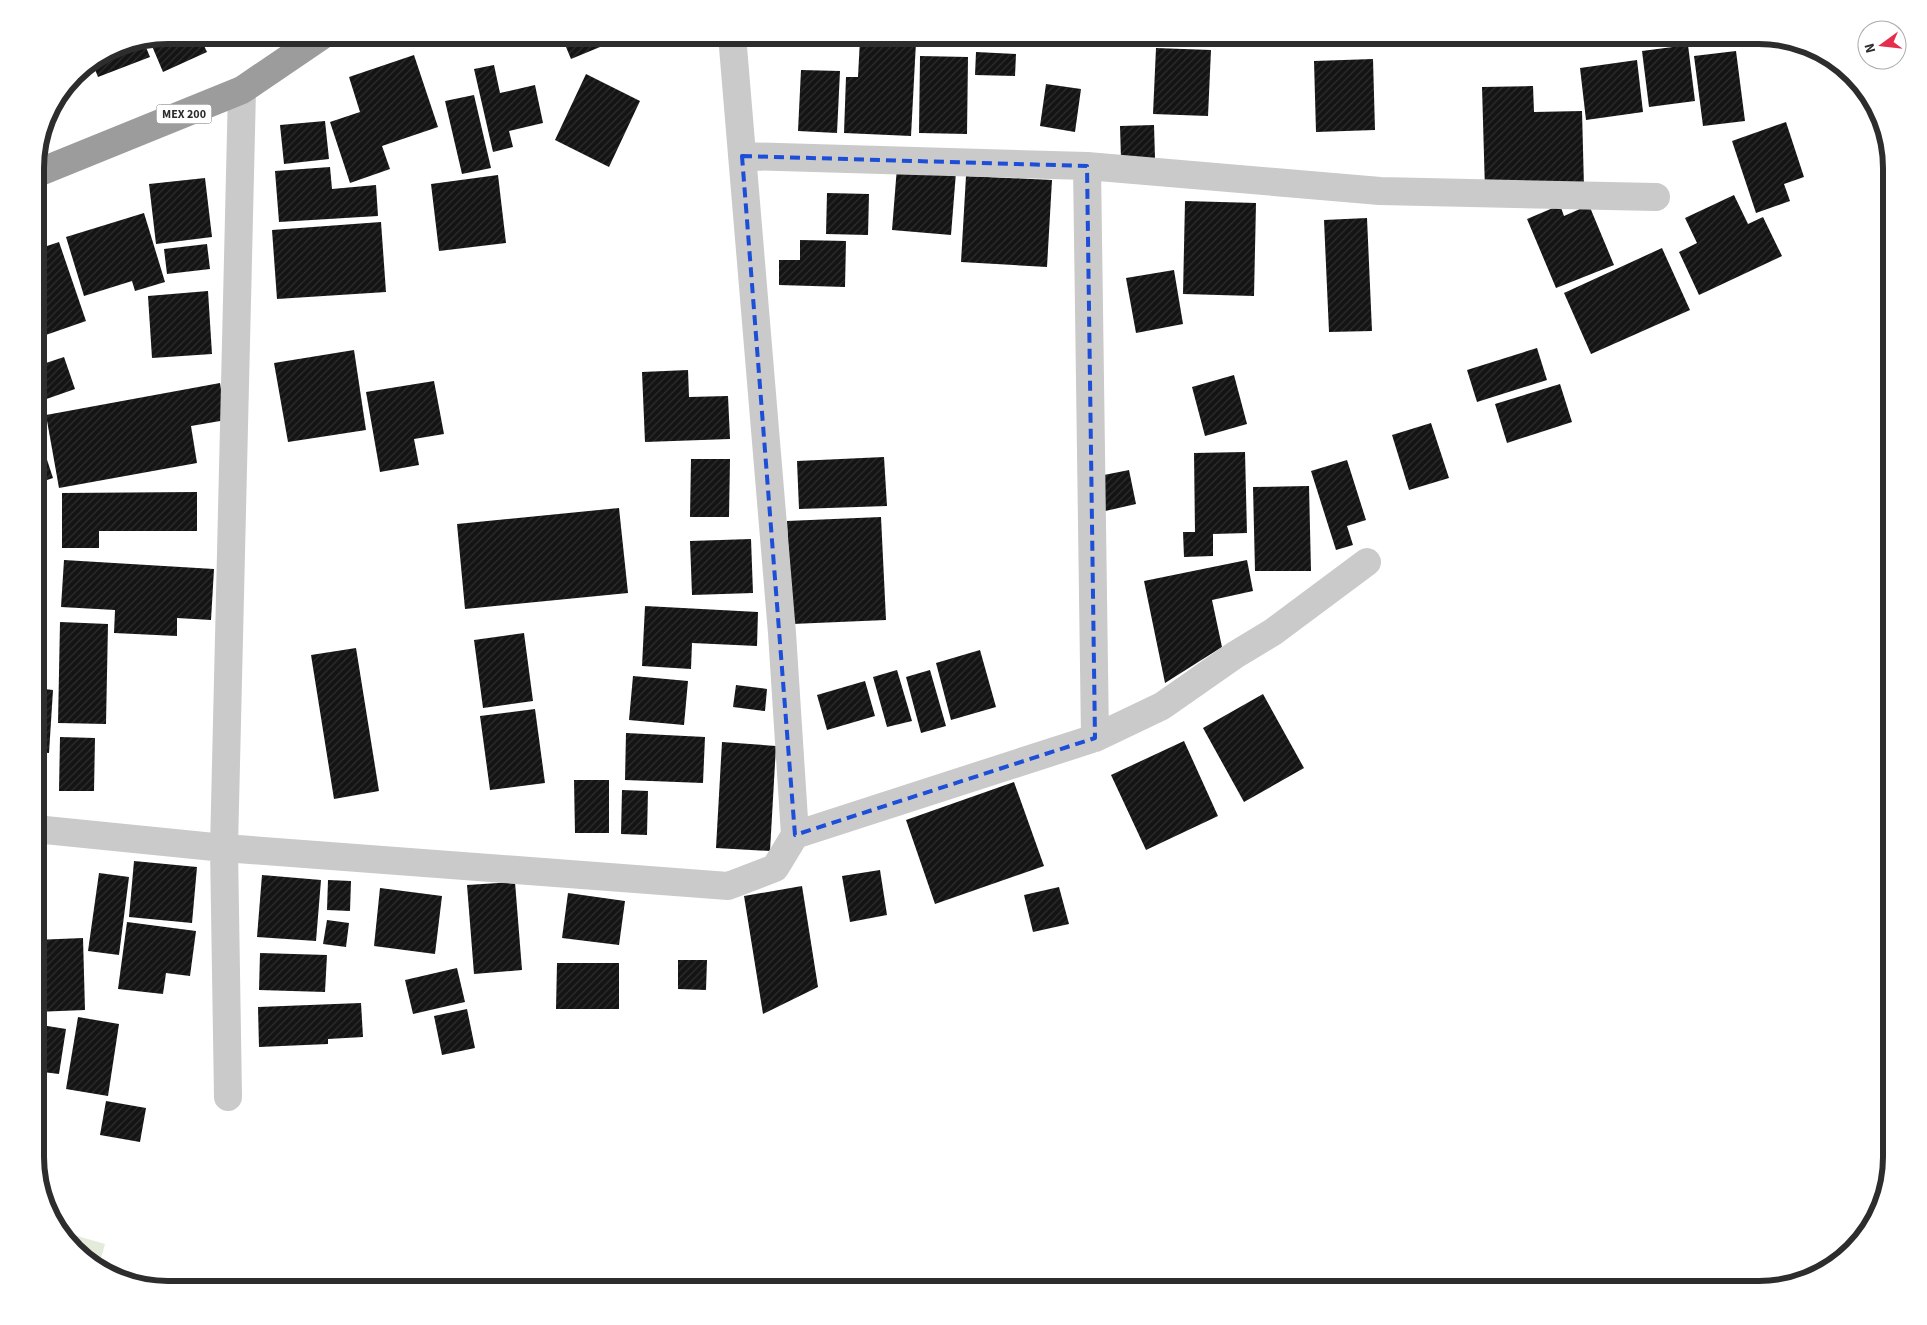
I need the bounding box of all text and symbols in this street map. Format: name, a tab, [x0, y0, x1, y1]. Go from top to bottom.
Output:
north arrow	[1857, 20, 1907, 70]
text: N	[1860, 41, 1881, 55]
road number: MEX 200	[156, 105, 212, 124]

